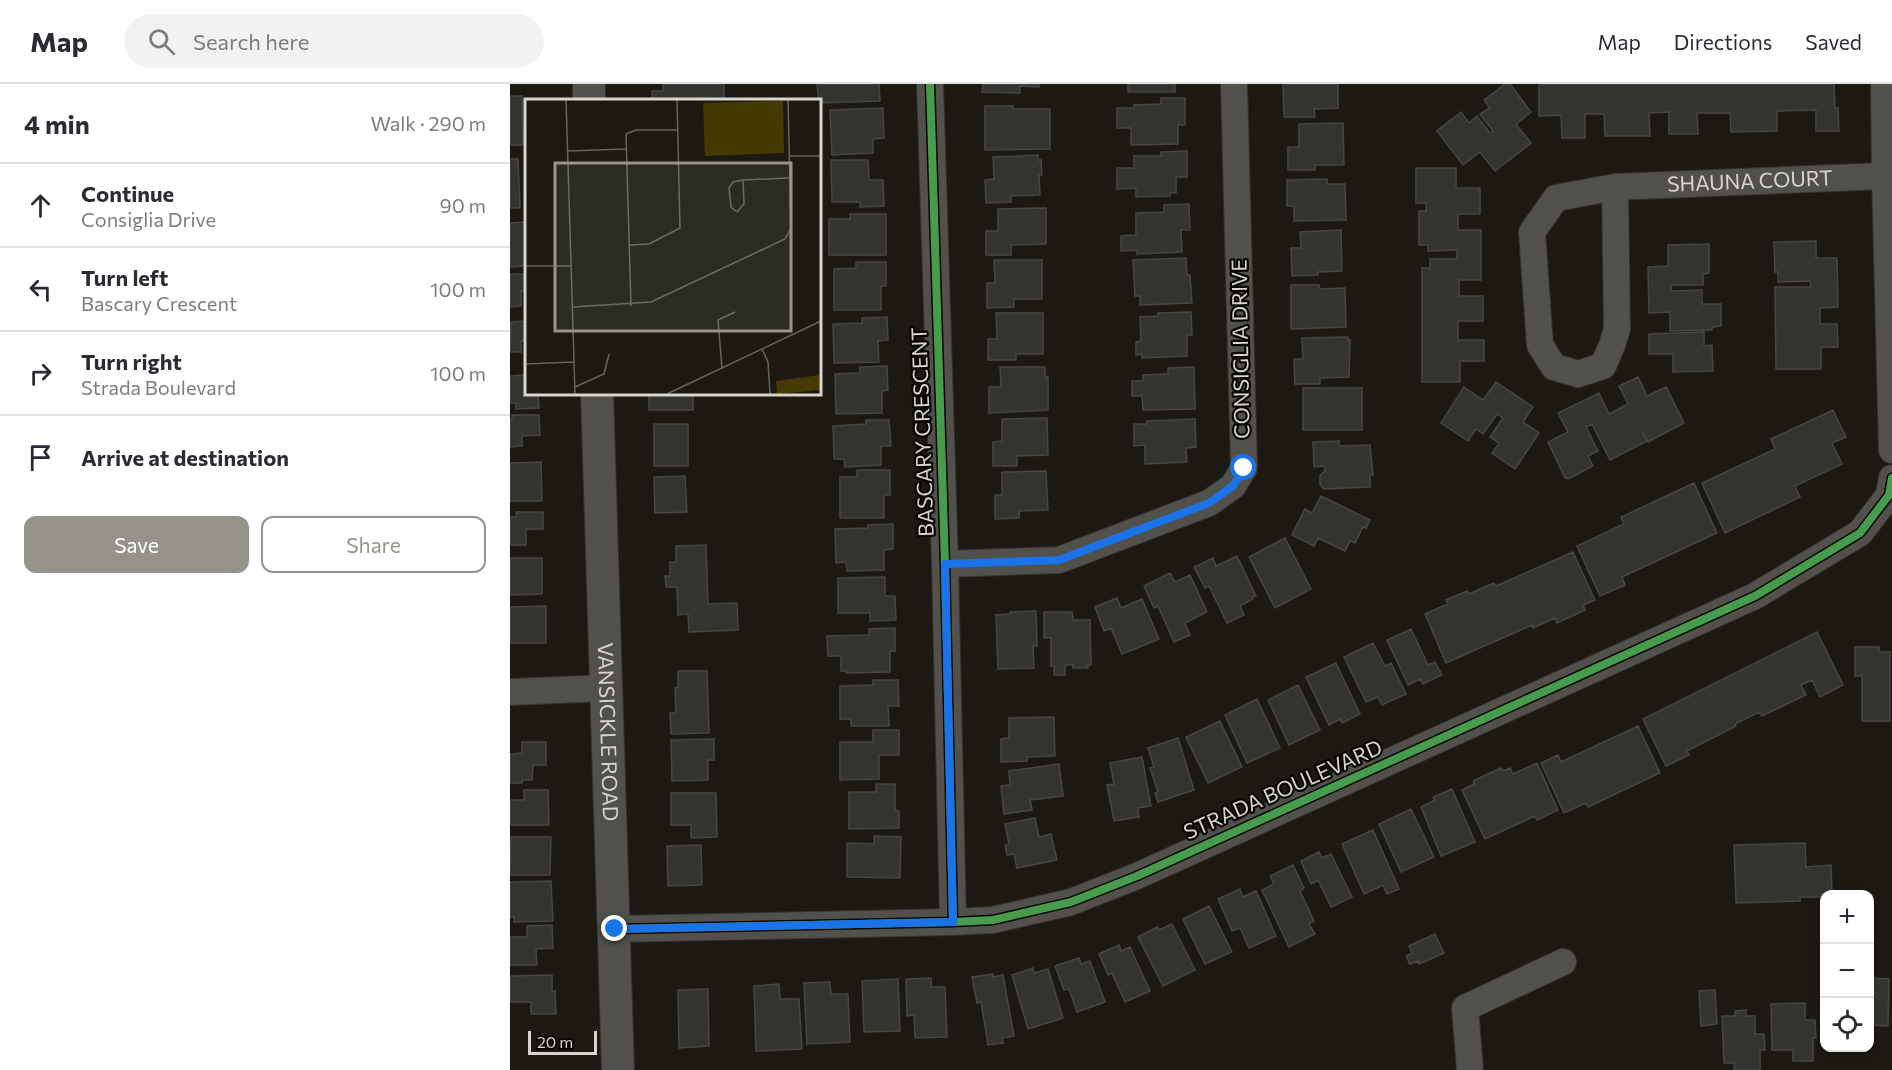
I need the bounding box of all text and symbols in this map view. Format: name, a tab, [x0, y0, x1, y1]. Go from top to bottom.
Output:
search box	[124, 14, 544, 68]
text: Map	[30, 24, 88, 58]
icon: search	[145, 25, 178, 58]
text: Search here	[193, 28, 309, 55]
text: Map	[1598, 29, 1641, 54]
text: Directions	[1674, 29, 1772, 54]
text: Saved	[1805, 29, 1862, 54]
inset map	[525, 99, 820, 394]
text: 4 min	[24, 108, 90, 139]
text: Walk · 290 m	[370, 111, 486, 135]
street label: SHAUNA COURT	[1667, 164, 1833, 196]
text: Continue	[81, 180, 174, 207]
icon: ahead	[24, 189, 57, 222]
text: 90 m	[440, 193, 486, 217]
text: Consiglia Drive	[81, 207, 216, 231]
street label: CONSIGLIA DRIVE	[1225, 259, 1254, 439]
text: Turn left	[81, 264, 168, 291]
icon: left	[24, 273, 57, 306]
text: 100 m	[430, 277, 486, 301]
text: Bascary Crescent	[81, 291, 237, 315]
street label: BASCARY CRESCENT	[905, 327, 938, 537]
text: Turn right	[81, 348, 182, 375]
icon: right	[24, 357, 57, 390]
text: 100 m	[430, 361, 486, 385]
text: Strada Boulevard	[81, 375, 236, 399]
icon: arrive	[24, 441, 57, 474]
text: Arrive at destination	[81, 444, 289, 471]
route start	[1230, 454, 1256, 480]
button: Save	[24, 516, 249, 573]
button: Share	[261, 516, 486, 573]
street label: VANSICKLE ROAD	[594, 642, 624, 821]
street label: STRADA BOULEVARD	[1179, 734, 1386, 844]
map controls	[1820, 890, 1874, 1052]
button: +	[1820, 890, 1874, 944]
route end	[601, 915, 627, 941]
button: −	[1820, 944, 1874, 998]
button: locate	[1820, 998, 1874, 1052]
scale bar	[528, 1028, 597, 1056]
text: 20 m	[537, 1032, 573, 1051]

